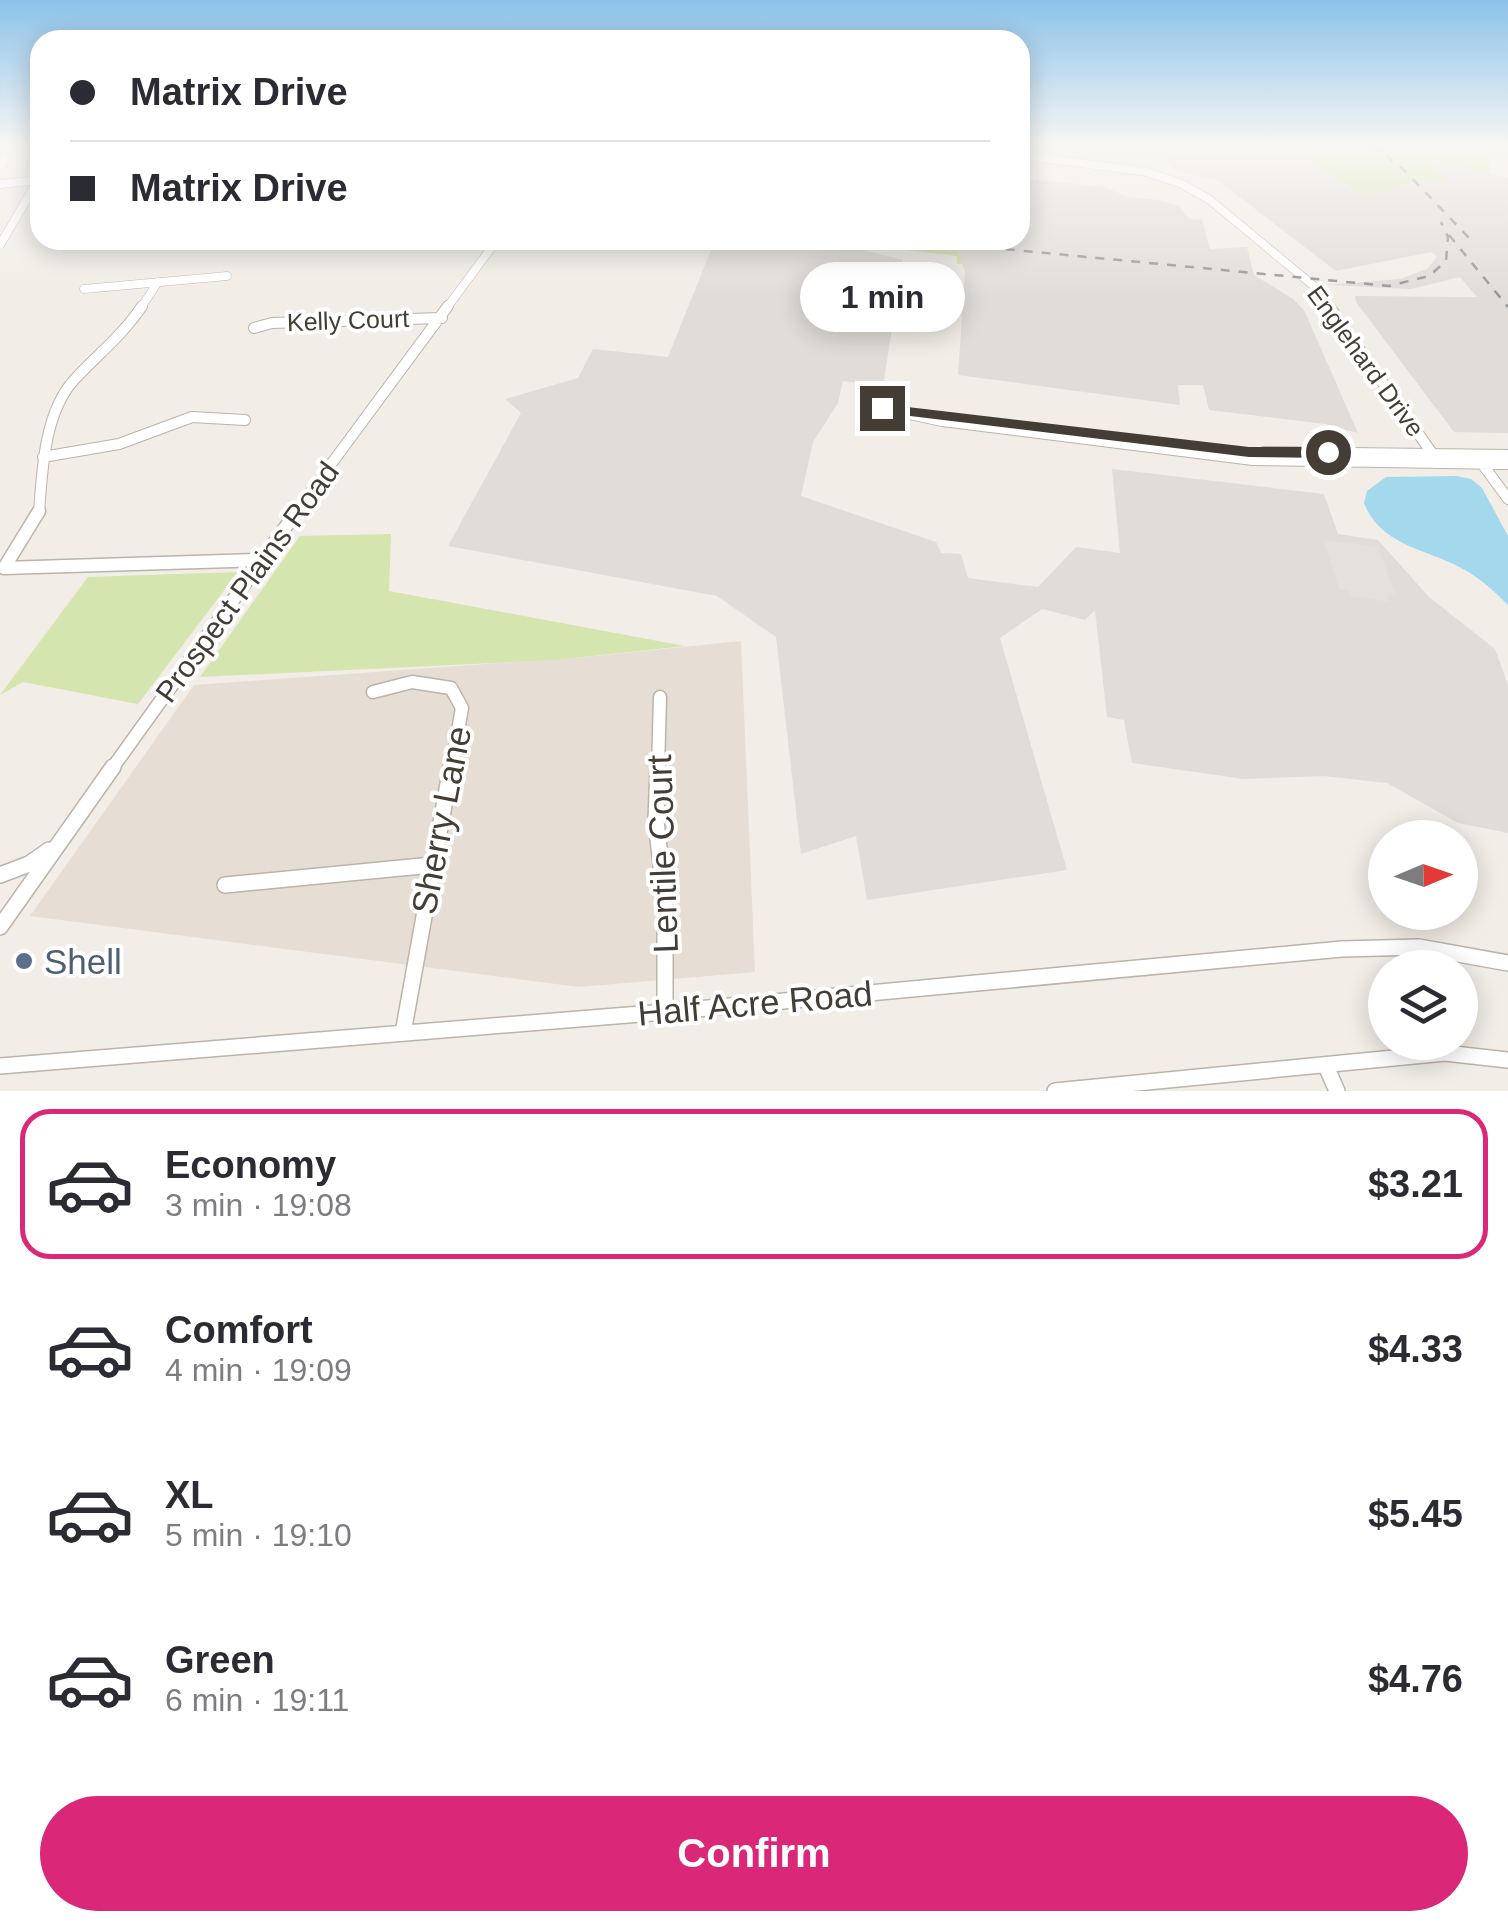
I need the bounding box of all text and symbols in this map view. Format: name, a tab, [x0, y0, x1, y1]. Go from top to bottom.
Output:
text: Matrix Drive	[130, 71, 348, 113]
text: Matrix Drive	[130, 167, 348, 209]
callout: 1 min	[800, 263, 964, 333]
text: 1 min	[841, 279, 924, 315]
street label: Englehard Drive	[1302, 280, 1430, 442]
street label: Kelly Court	[286, 304, 410, 336]
route end	[860, 386, 905, 431]
route start	[1306, 430, 1351, 475]
street label: Prospect Plains Road	[149, 456, 345, 708]
street label: Sherry Lane	[404, 723, 478, 917]
street label: Lentile Court	[639, 754, 685, 954]
north arrow	[1368, 820, 1478, 930]
map controls	[1368, 820, 1478, 1060]
place label: Shell	[44, 942, 122, 981]
marker: Shell	[13, 950, 35, 972]
button: layers	[1368, 950, 1478, 1060]
street label: Half Acre Road	[636, 973, 874, 1033]
icon: car	[45, 1139, 135, 1229]
text: Economy	[165, 1144, 336, 1186]
text: $3.21	[1368, 1163, 1463, 1205]
text: 3 min · 19:08	[165, 1187, 352, 1223]
icon: car	[45, 1304, 135, 1394]
text: Comfort	[165, 1309, 313, 1351]
text: $4.33	[1368, 1328, 1463, 1370]
text: 4 min · 19:09	[165, 1352, 352, 1388]
icon: car	[45, 1469, 135, 1559]
text: XL	[165, 1474, 214, 1516]
text: $5.45	[1368, 1493, 1463, 1535]
text: 5 min · 19:10	[165, 1517, 352, 1553]
icon: car	[45, 1634, 135, 1724]
text: Green	[165, 1639, 275, 1681]
text: $4.76	[1368, 1658, 1463, 1700]
text: 6 min · 19:11	[165, 1682, 349, 1718]
button: Confirm	[40, 1796, 1468, 1911]

